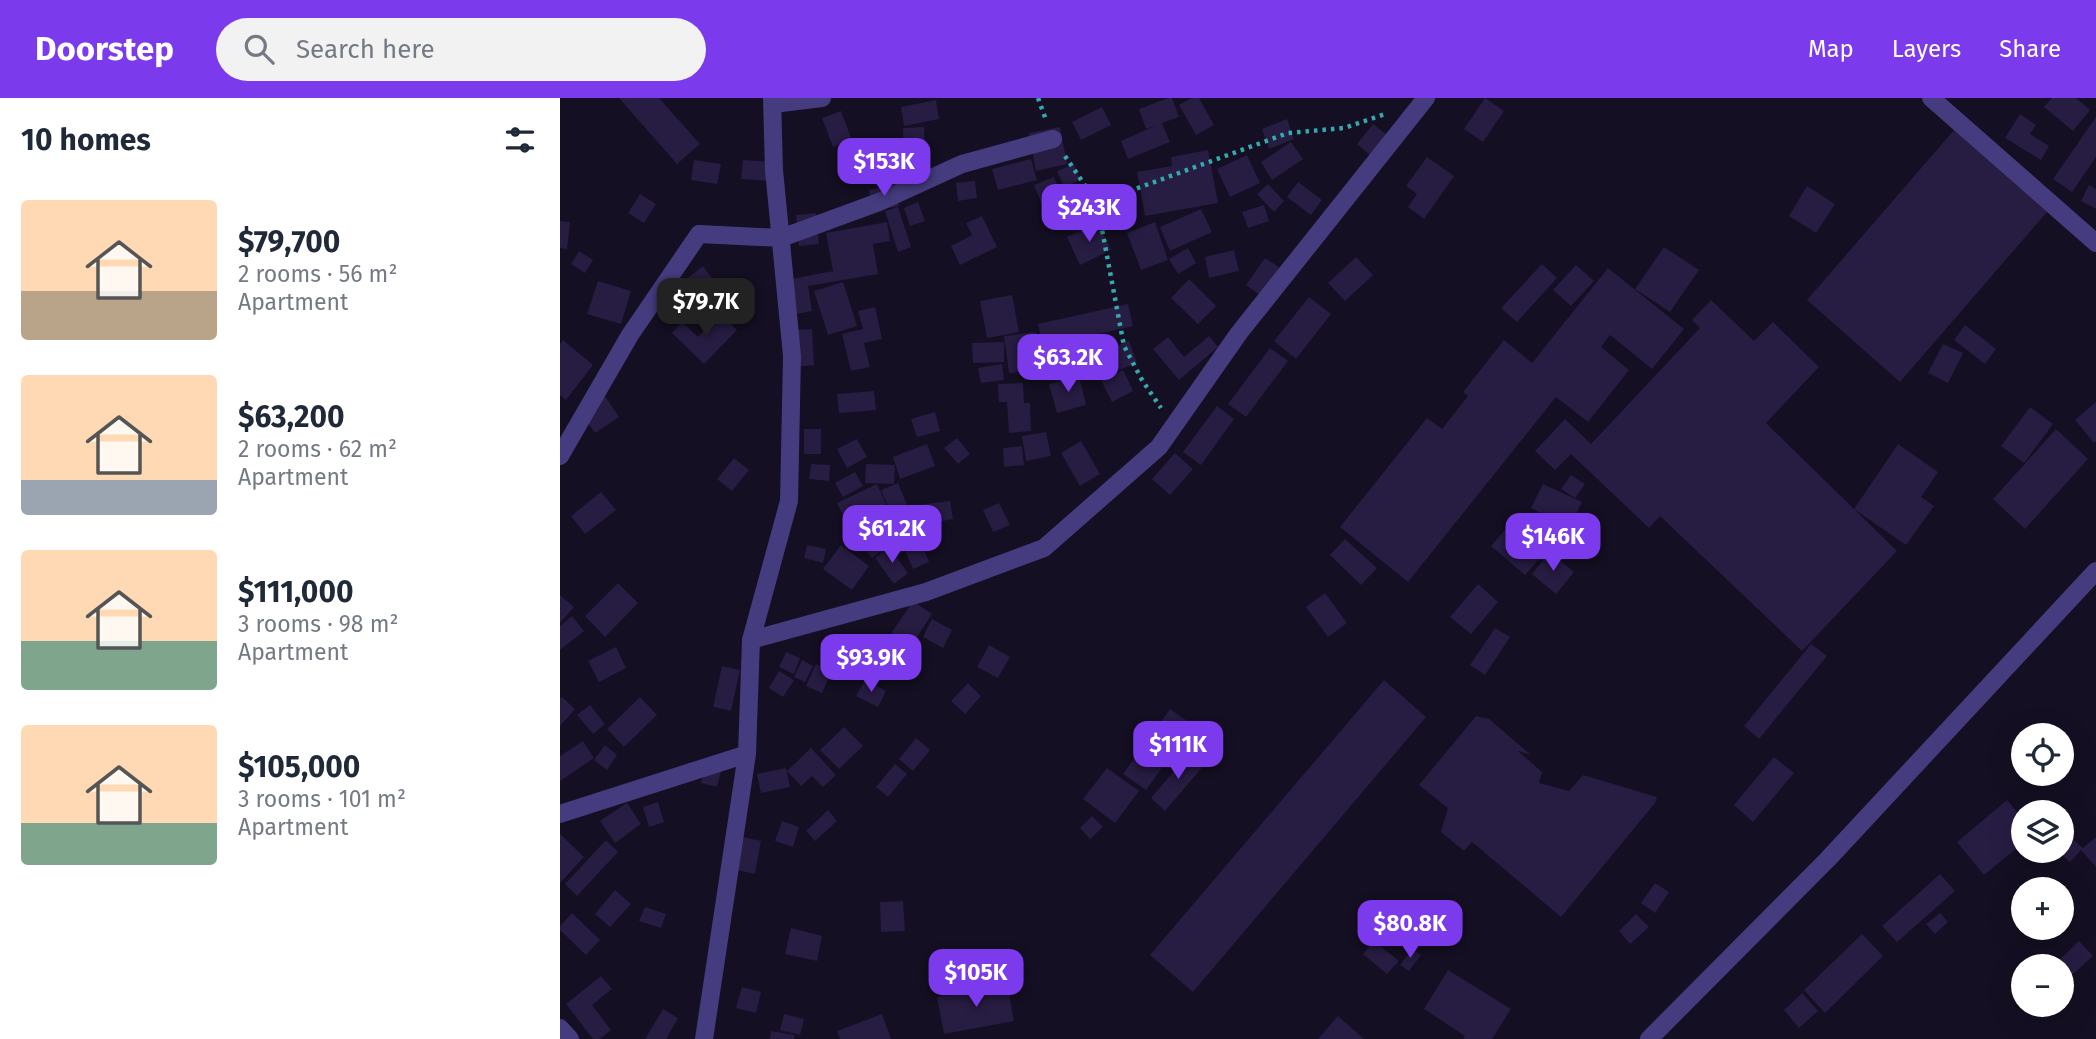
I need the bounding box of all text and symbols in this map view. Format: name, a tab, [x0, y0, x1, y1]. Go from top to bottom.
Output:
search box	[216, 18, 706, 81]
text: Doorstep	[35, 29, 174, 69]
icon: search	[240, 30, 278, 68]
text: Search here	[296, 34, 435, 65]
text: Map	[1808, 35, 1854, 63]
text: Layers	[1892, 35, 1961, 63]
text: Share	[1999, 35, 2061, 63]
icon: filters	[501, 121, 539, 159]
text: 10 homes	[21, 122, 151, 158]
pin: $153K	[835, 139, 933, 198]
text: $153K	[853, 147, 915, 175]
pin: $243K	[1040, 184, 1138, 244]
text: $243K	[1058, 193, 1120, 221]
text: $79,700	[238, 224, 340, 260]
icon: home	[77, 228, 161, 312]
text: 2 rooms · 56 m²	[238, 260, 397, 288]
pin: $79.7K	[649, 278, 763, 338]
text: $79.7K	[673, 287, 739, 315]
text: Apartment	[238, 288, 348, 316]
pin: $63.2K	[1011, 334, 1125, 394]
text: $63.2K	[1033, 343, 1103, 371]
text: $63,200	[238, 399, 345, 435]
icon: home	[77, 403, 161, 487]
text: 2 rooms · 62 m²	[238, 435, 397, 463]
text: Apartment	[238, 463, 348, 491]
pin: $61.2K	[835, 505, 949, 565]
text: $61.2K	[859, 514, 925, 542]
pin: $146K	[1504, 514, 1602, 573]
text: $146K	[1522, 522, 1585, 550]
text: $111,000	[238, 574, 354, 610]
icon: home	[77, 578, 161, 662]
text: 3 rooms · 98 m²	[238, 610, 398, 638]
pin: $93.9K	[814, 634, 928, 694]
text: Apartment	[238, 638, 348, 666]
text: $93.9K	[836, 643, 906, 671]
pin: $111K	[1129, 722, 1227, 781]
map controls	[2011, 723, 2074, 1017]
button: locate	[2011, 723, 2074, 786]
text: $111K	[1149, 730, 1207, 758]
text: $105,000	[238, 749, 360, 785]
icon: home	[77, 753, 161, 837]
text: 3 rooms · 101 m²	[238, 785, 406, 813]
button: layers	[2011, 800, 2074, 863]
text: Apartment	[238, 813, 348, 841]
button: +	[2011, 877, 2074, 940]
pin: $80.8K	[1353, 900, 1467, 960]
text: $80.8K	[1374, 909, 1446, 937]
pin: $105K	[927, 950, 1025, 1009]
button: −	[2011, 954, 2074, 1017]
text: $105K	[945, 958, 1007, 986]

